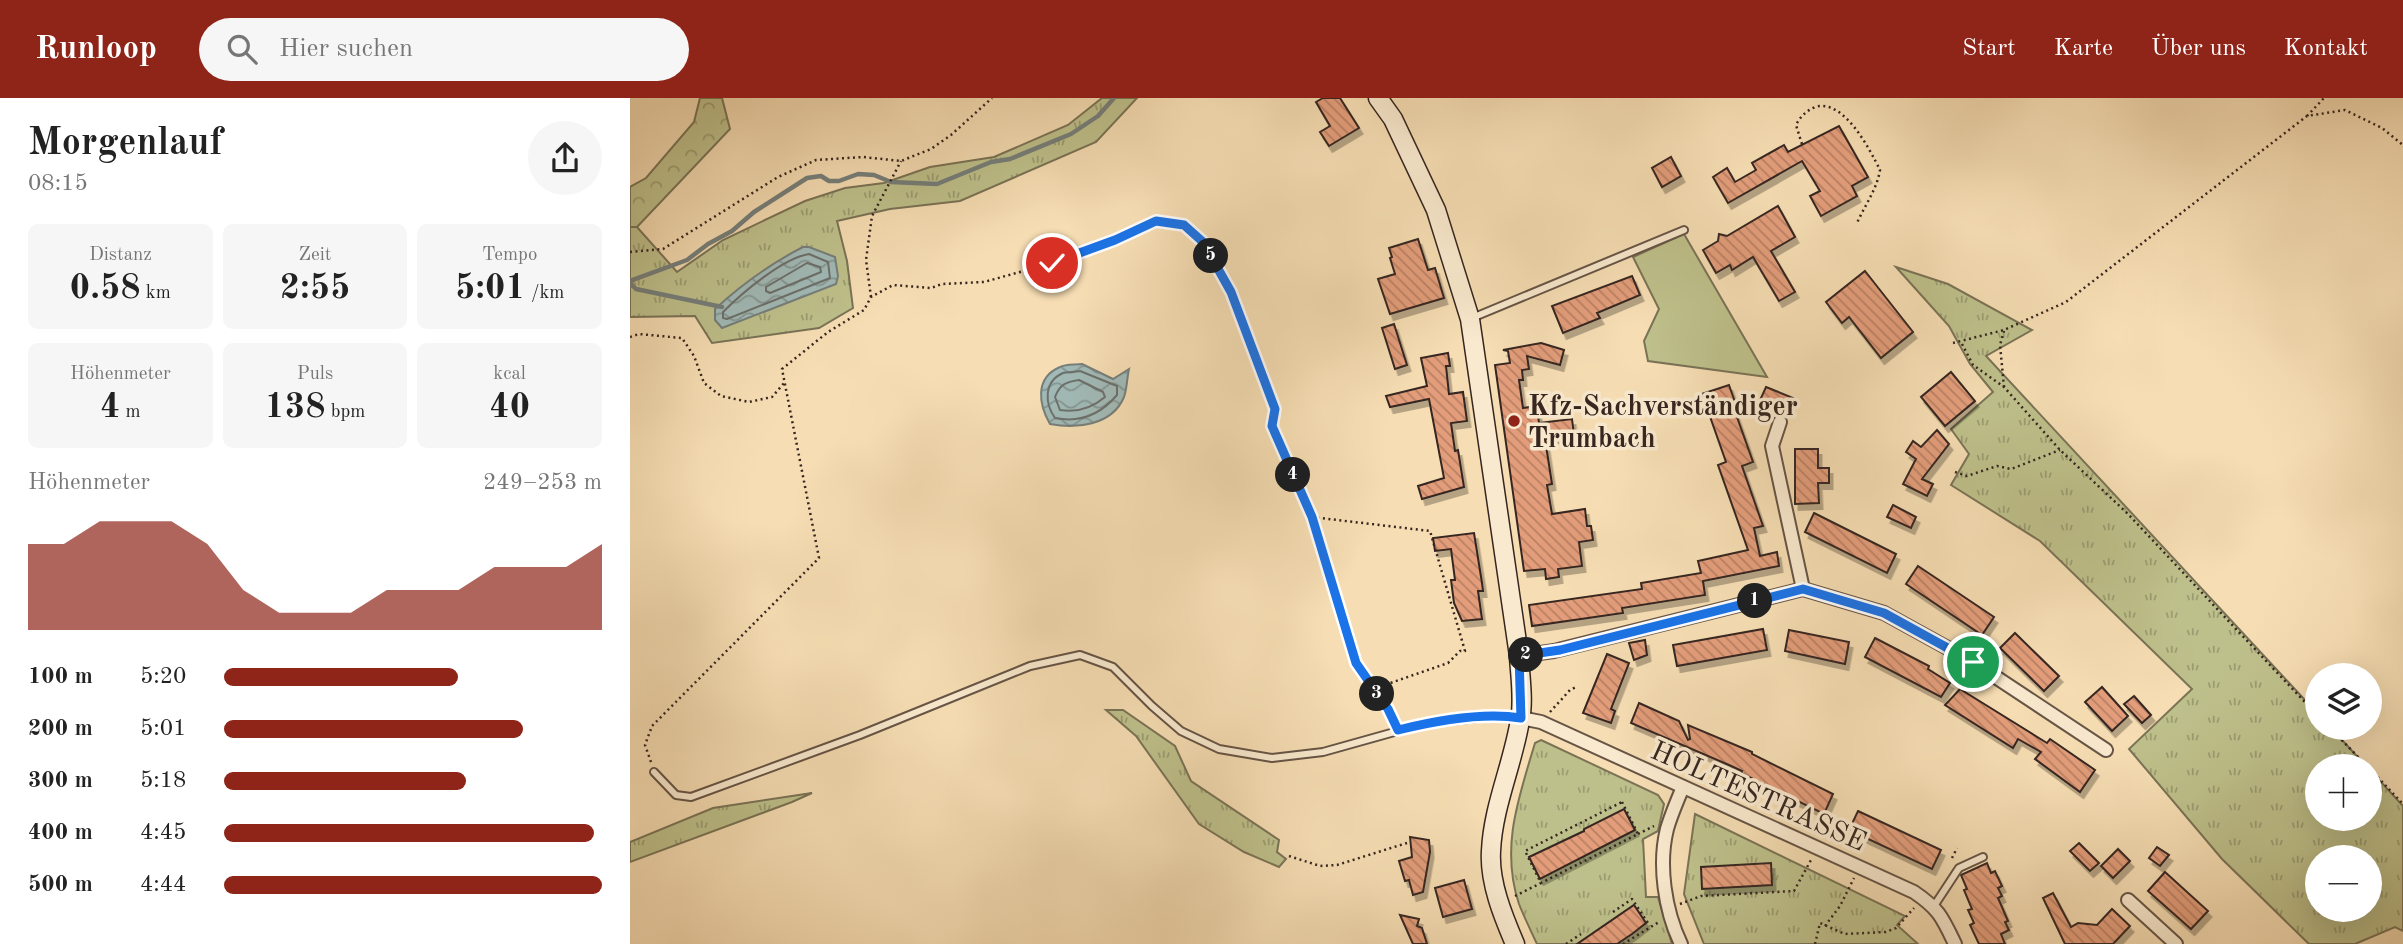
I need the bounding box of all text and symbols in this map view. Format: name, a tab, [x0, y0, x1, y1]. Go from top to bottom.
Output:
search box	[199, 18, 689, 81]
icon: search	[223, 30, 261, 68]
text: Runloop	[35, 33, 157, 66]
text: Hier suchen	[279, 36, 413, 62]
text: Start	[1962, 37, 2016, 61]
text: Karte	[2054, 37, 2113, 61]
text: Über uns	[2151, 37, 2246, 61]
text: Kontakt	[2284, 37, 2368, 61]
button: share	[528, 121, 602, 195]
text: Morgenlauf	[28, 125, 223, 163]
text: 08:15	[28, 172, 88, 195]
pin	[1022, 233, 1082, 293]
pin: 5	[1194, 238, 1228, 274]
icon: check	[1033, 244, 1071, 282]
text: Distanz	[89, 246, 152, 265]
text: Zeit	[299, 246, 331, 265]
text: Tempo	[482, 246, 537, 265]
text: 5	[1205, 246, 1216, 265]
text: 0.58	[70, 271, 141, 306]
text: 2:55	[280, 271, 350, 306]
text: 5:01	[455, 271, 526, 306]
text: km	[141, 284, 171, 303]
text: /km	[526, 284, 564, 303]
text: Höhenmeter	[70, 365, 171, 384]
text: Puls	[297, 365, 333, 384]
text: kcal	[493, 365, 526, 384]
text: 4	[100, 390, 120, 425]
text: 138	[265, 390, 325, 425]
text: 40	[489, 390, 530, 425]
place label: Kfz-Sachverständiger Trumbach	[1528, 394, 1798, 454]
text: m	[120, 403, 141, 422]
text: bpm	[325, 403, 365, 422]
marker: Kfz-Sachverständiger Trumbach	[1506, 413, 1522, 429]
pin: 4	[1276, 458, 1310, 492]
text: 4	[1287, 465, 1298, 484]
text: Höhenmeter	[28, 471, 150, 494]
text: 249–253 m	[483, 471, 602, 494]
pin: 1	[1738, 584, 1772, 618]
text: 1	[1749, 591, 1760, 610]
pin	[1943, 632, 2003, 692]
pin: 2	[1508, 638, 1544, 672]
icon: arrive	[1954, 643, 1992, 681]
text: 2	[1520, 645, 1531, 664]
map controls	[2305, 663, 2382, 922]
button: layers	[2305, 663, 2382, 740]
text: 100 m	[28, 665, 93, 688]
text: 5:20	[140, 665, 186, 688]
pin: 3	[1360, 676, 1394, 712]
text: 3	[1371, 684, 1382, 703]
text: 200 m	[28, 717, 93, 740]
text: 5:01	[140, 717, 186, 740]
street label: HOLTESTRASSE	[1646, 738, 1870, 858]
button: +	[2305, 754, 2382, 831]
text: 300 m	[28, 769, 93, 792]
text: 5:18	[140, 769, 186, 792]
text: 400 m	[28, 821, 93, 844]
text: 4:45	[140, 821, 186, 844]
button: −	[2305, 845, 2382, 922]
text: 500 m	[28, 873, 93, 896]
text: 4:44	[140, 873, 186, 896]

